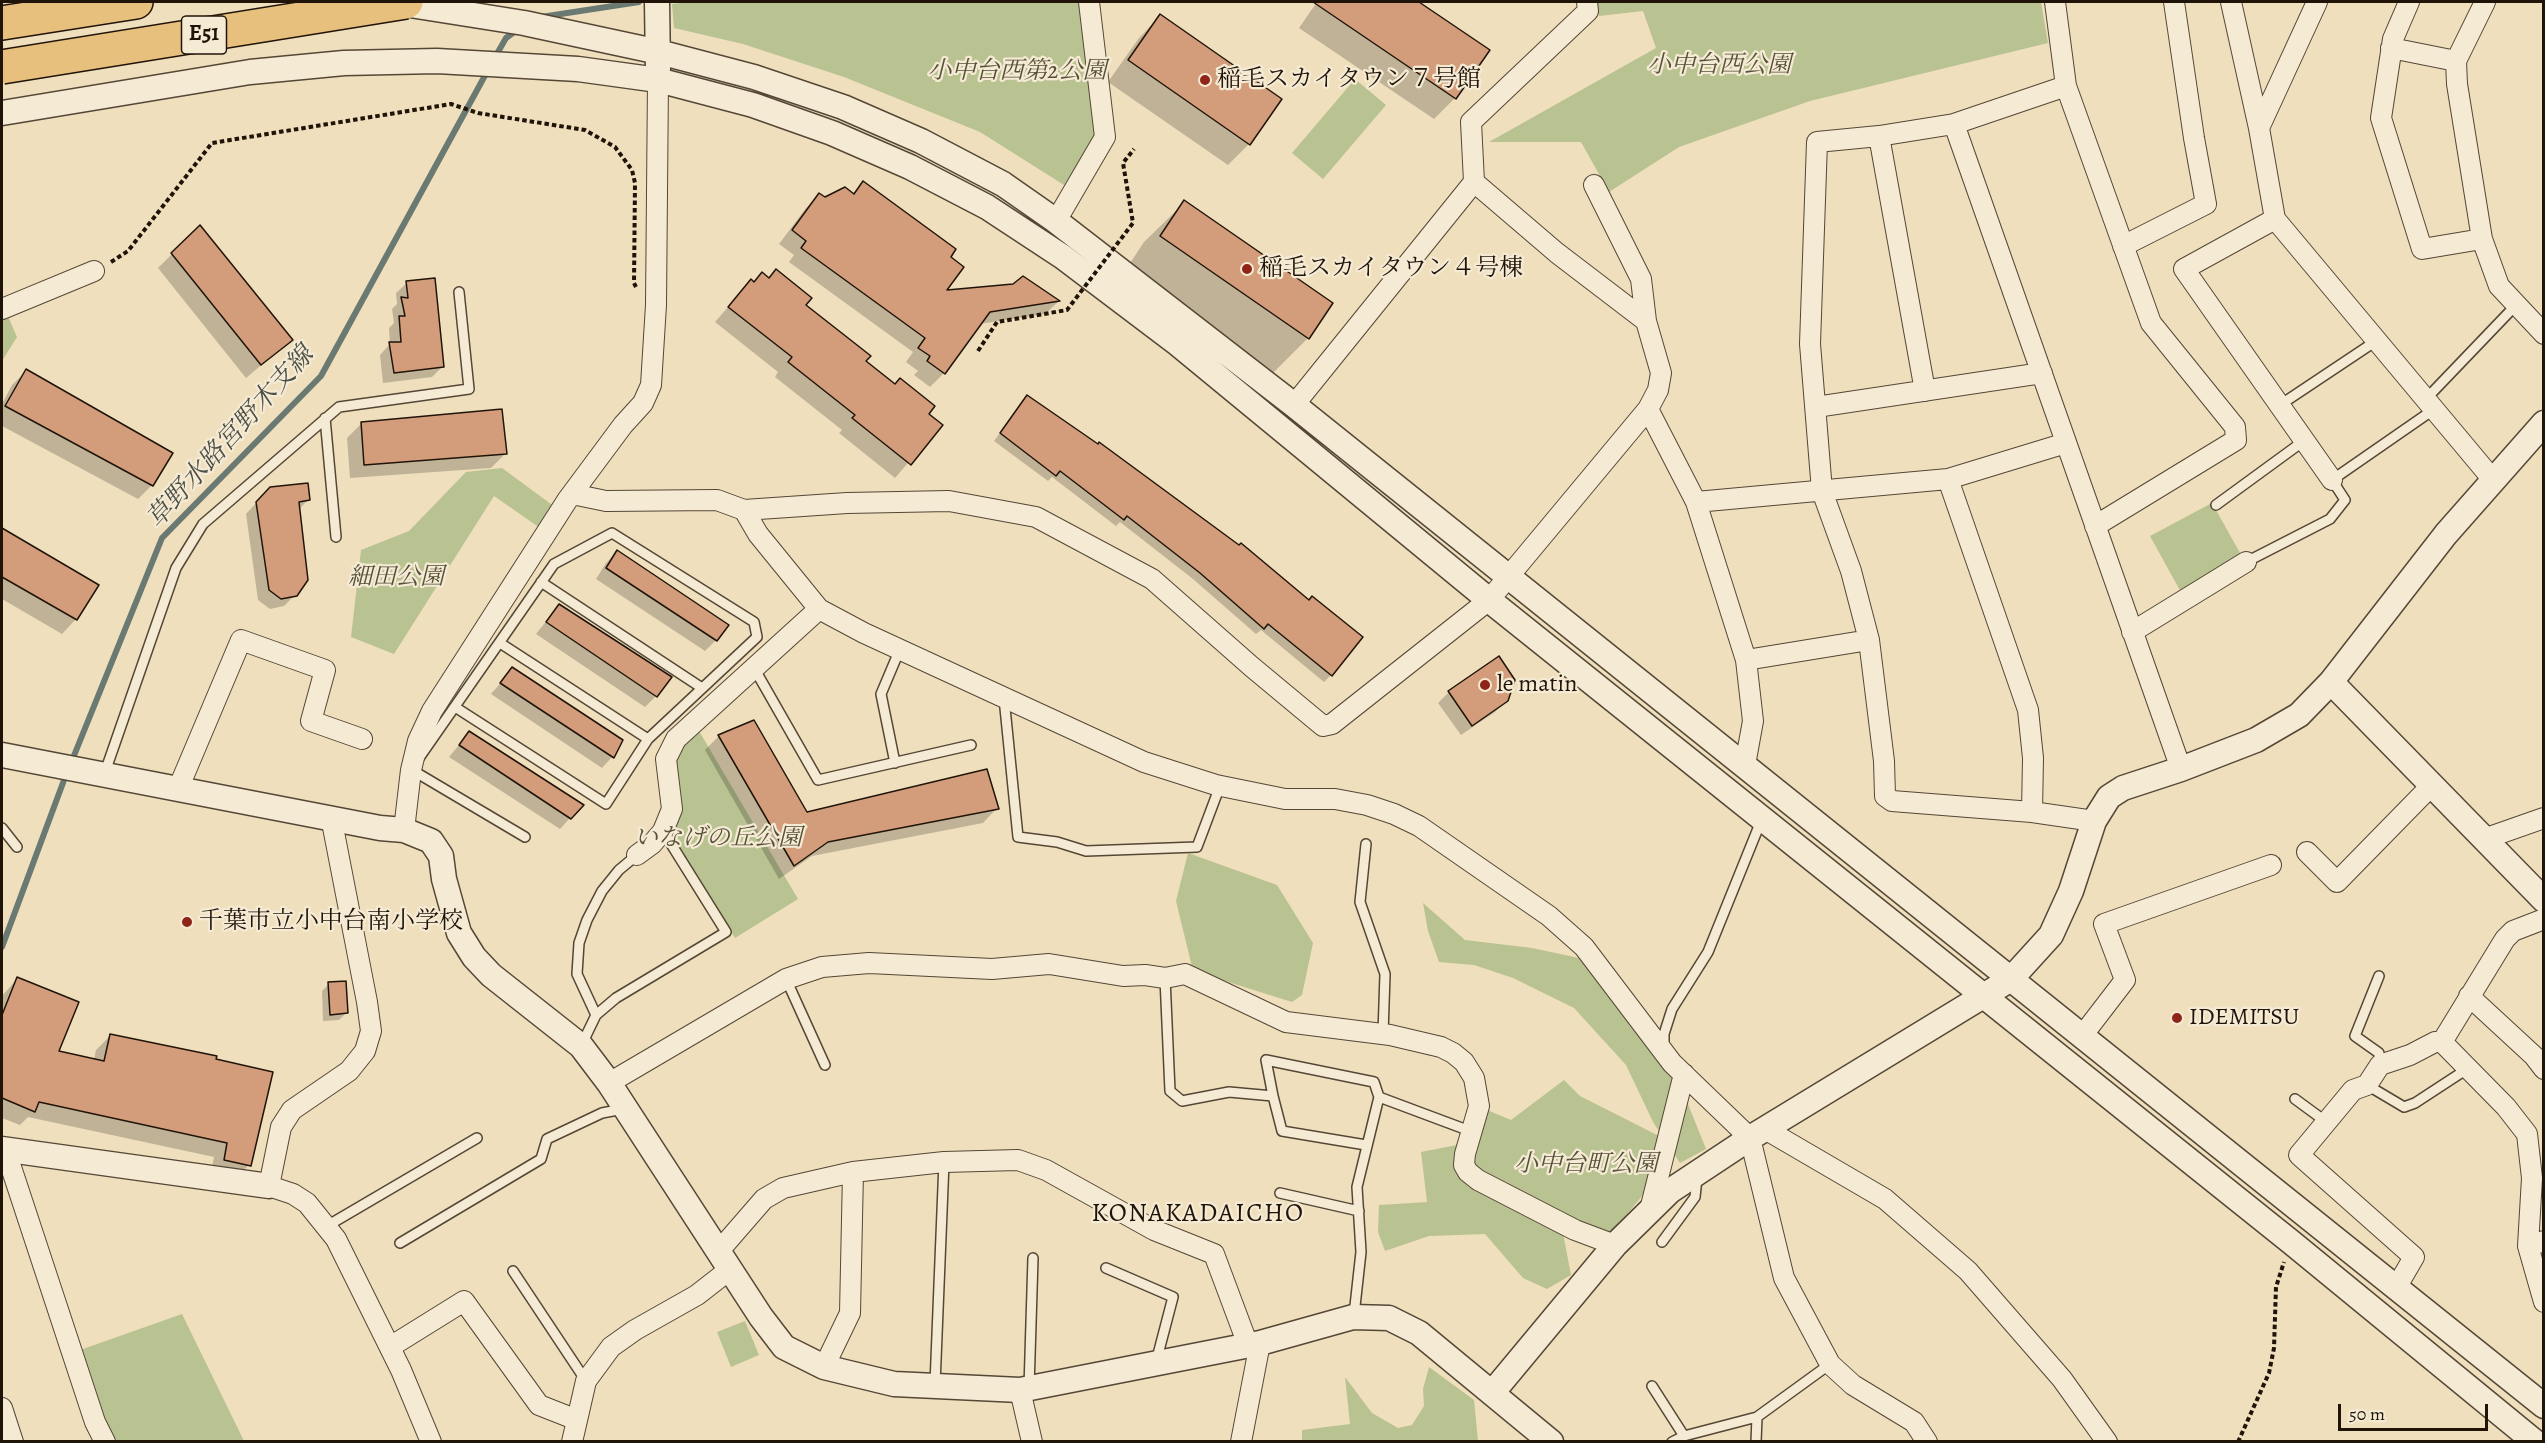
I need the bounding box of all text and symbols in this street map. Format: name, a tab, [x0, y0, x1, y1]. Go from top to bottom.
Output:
road number: E51	[182, 16, 226, 54]
park label: 小中台西公園	[1647, 52, 1791, 80]
park label: 小中台西第2公園	[928, 58, 1106, 86]
place label: 稲毛スカイタウン７号館	[1217, 66, 1481, 94]
marker: 稲毛スカイタウン７号館	[1198, 73, 1212, 87]
place label: 稲毛スカイタウン４号棟	[1259, 255, 1523, 283]
marker: 稲毛スカイタウン４号棟	[1240, 262, 1254, 276]
water label: 草野水路宮野木支線	[141, 341, 321, 535]
park label: 細田公園	[348, 564, 444, 592]
place label: le matin	[1497, 671, 1577, 699]
marker: le matin	[1478, 678, 1492, 692]
park label: いなげの丘公園	[634, 825, 802, 853]
place label: 千葉市立小中台南小学校	[199, 908, 463, 936]
marker: 千葉市立小中台南小学校	[180, 915, 194, 929]
place label: IDEMITSU	[2189, 1004, 2299, 1032]
marker: IDEMITSU	[2170, 1011, 2184, 1025]
park label: 小中台町公園	[1514, 1151, 1658, 1179]
district label: KONAKADAICHO	[1091, 1199, 1305, 1231]
scale bar	[2341, 1392, 2491, 1430]
text: 50 m	[2349, 1402, 2385, 1426]

